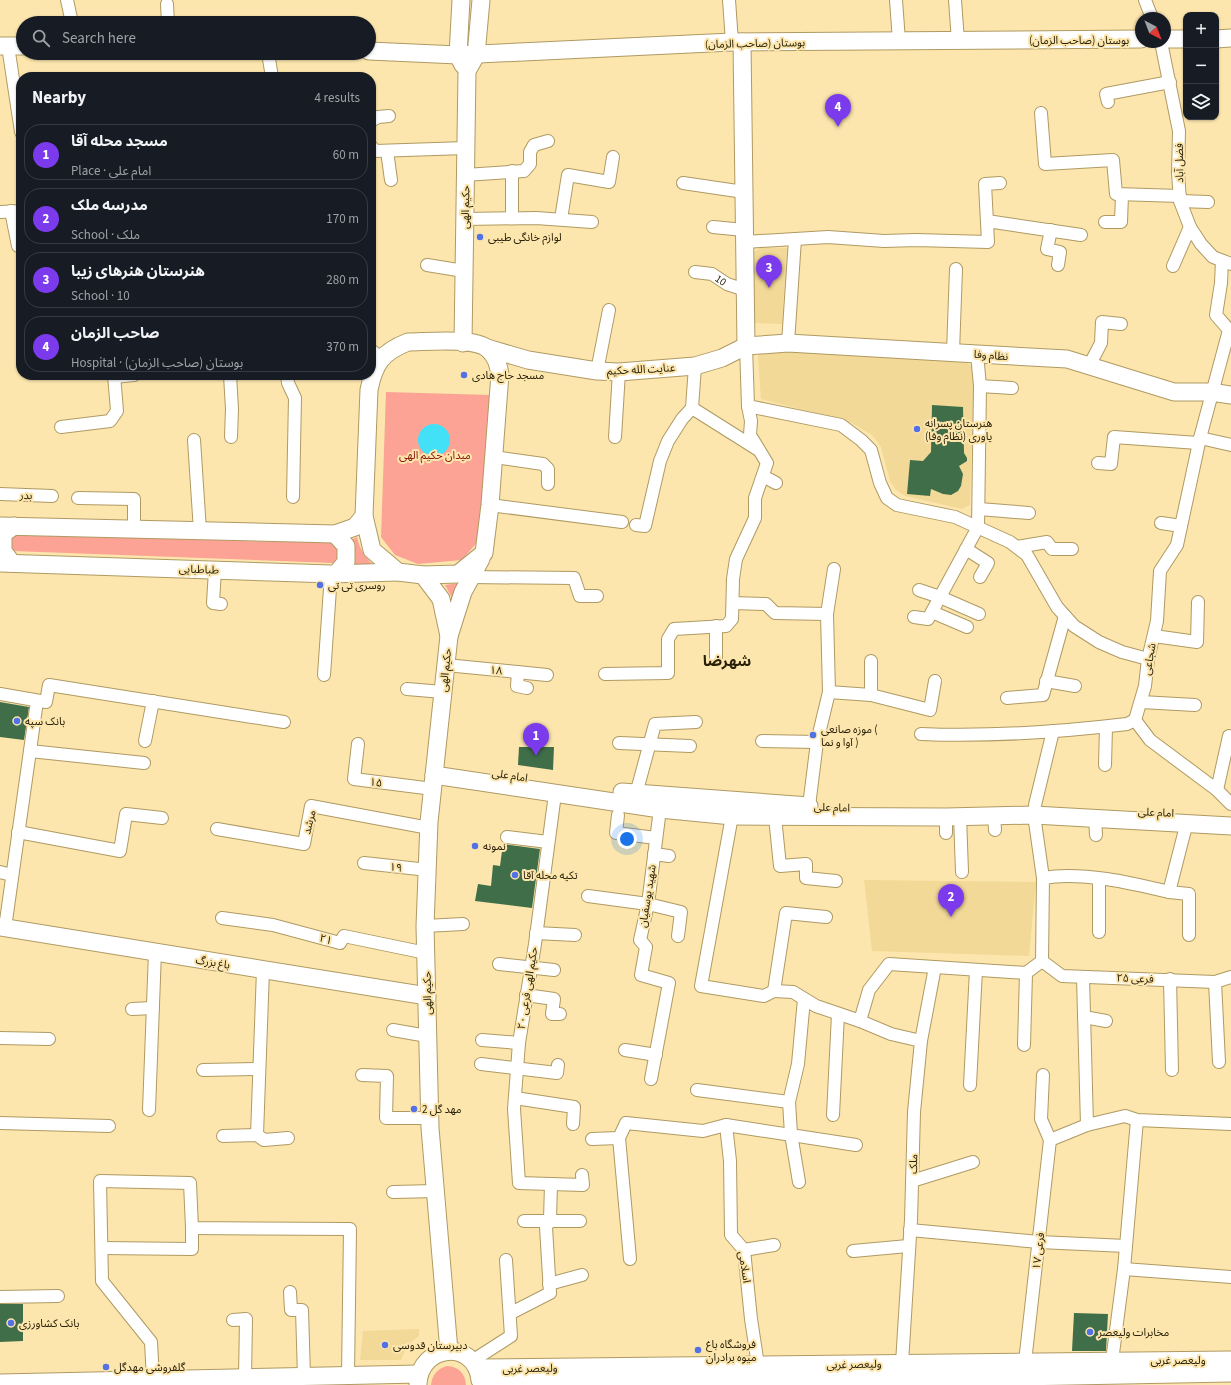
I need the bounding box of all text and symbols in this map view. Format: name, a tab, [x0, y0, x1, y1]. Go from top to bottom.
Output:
north arrow	[1135, 12, 1171, 48]
map controls	[1183, 12, 1219, 120]
button: +	[1183, 12, 1219, 48]
search box	[16, 16, 376, 60]
icon: search	[30, 27, 52, 49]
text: Search here	[62, 28, 136, 49]
street label: بوستان (صاحب الزمان)	[1029, 33, 1129, 48]
street label: بوستان (صاحب الزمان)	[705, 35, 805, 52]
button: −	[1183, 48, 1219, 84]
button: layers	[1183, 84, 1219, 120]
text: Nearby	[32, 86, 86, 110]
text: 4 results	[315, 89, 360, 107]
pin: 4	[825, 94, 851, 127]
text: مسجد محله آقا	[71, 131, 168, 152]
street label: فضل آباد	[1172, 143, 1187, 183]
text: 1	[43, 146, 49, 164]
text: 60 m	[333, 146, 359, 164]
text: Place · امام علی	[71, 162, 151, 180]
street label: حکیم الهی	[458, 185, 474, 229]
text: مدرسه ملک	[71, 195, 148, 216]
text: 2	[43, 210, 49, 228]
text: 170 m	[326, 210, 359, 228]
text: School · ملک	[71, 226, 140, 244]
place label: لوازم خانگی طیبی	[488, 230, 562, 245]
marker: لوازم خانگی طیبی	[475, 232, 485, 242]
pin: 3	[756, 255, 782, 288]
text: هنرستان هنرهای زیبا	[71, 261, 205, 282]
text: 3	[43, 271, 49, 289]
text: 280 m	[326, 271, 359, 289]
street label: 10	[712, 271, 729, 290]
text: School · 10	[71, 287, 130, 305]
text: صاحب الزمان	[71, 323, 159, 344]
text: 4	[43, 338, 49, 356]
text: 370 m	[326, 338, 359, 356]
street label: نظام وفا	[973, 347, 1009, 364]
text: Hospital · بوستان (صاحب الزمان)	[71, 354, 243, 372]
street label: عنایت الله حکیم	[606, 360, 676, 380]
place label: مسجد حاج هادی	[472, 368, 544, 383]
marker: مسجد حاج هادی	[459, 370, 469, 380]
place label: هنرستان پسرانه یاوری (نظام وفا)	[925, 416, 992, 444]
marker: هنرستان پسرانه یاوری (نظام وفا)	[912, 424, 922, 434]
park label: میدان حکیم الهی	[399, 448, 471, 464]
street label: بدر	[18, 488, 33, 503]
street label: طباطبایی	[179, 561, 219, 578]
place label: روسری تی تی	[328, 578, 385, 593]
marker: روسری تی تی	[315, 580, 325, 590]
street label: شجاعی	[1139, 641, 1160, 676]
street label: حکیم الهی	[436, 647, 456, 693]
district label: شهرضا	[703, 651, 751, 672]
street label: ۱۸	[489, 662, 504, 679]
place label: بانک سپه	[25, 714, 65, 729]
marker: بانک سپه	[12, 716, 22, 726]
place label: موزه صانعی ( آوا و نما )	[821, 722, 878, 750]
pin: 1	[523, 723, 549, 756]
marker: موزه صانعی ( آوا و نما )	[808, 730, 818, 740]
street label: امام علی	[491, 765, 529, 786]
street label: ۱۵	[369, 774, 383, 791]
street label: امام علی	[814, 799, 850, 816]
street label: امام علی	[1138, 804, 1174, 821]
street label: مرشد	[299, 808, 320, 836]
your location	[617, 829, 637, 849]
place label: نمونه	[483, 839, 506, 854]
marker: نمونه	[470, 841, 480, 851]
street label: ۱۹	[389, 859, 403, 876]
street label: شهید یوسفیان	[635, 863, 660, 929]
place label: تکیه محله آقا	[523, 868, 578, 883]
marker: تکیه محله آقا	[510, 870, 520, 880]
pin: 2	[938, 884, 964, 917]
street label: ۲۱	[318, 931, 334, 948]
street label: حکیم الهی فرعی ۲۰	[514, 945, 542, 1031]
street label: باغ بزرگ	[195, 952, 231, 973]
street label: حکیم الهی	[420, 970, 436, 1015]
street label: فرعی ۲۵	[1116, 970, 1154, 987]
place label: مهد گل 2	[422, 1102, 462, 1117]
marker: مهد گل 2	[409, 1104, 419, 1114]
street label: ملک	[906, 1154, 921, 1174]
street label: فرعی ۱۷	[1029, 1231, 1048, 1271]
street label: اسلامی	[735, 1250, 754, 1284]
place label: بانک کشاورزی	[19, 1316, 80, 1331]
marker: بانک کشاورزی	[6, 1318, 16, 1328]
place label: مخابرات ولیعصر	[1097, 1325, 1169, 1340]
marker: مخابرات ولیعصر	[1085, 1327, 1095, 1337]
place label: فروشگاه باغ میوه برادران	[706, 1337, 757, 1365]
place label: دبیرستان قدوسی	[393, 1338, 467, 1353]
marker: دبیرستان قدوسی	[380, 1340, 390, 1350]
marker: فروشگاه باغ میوه برادران	[693, 1345, 703, 1355]
street label: ولیعصر غربی	[1150, 1353, 1206, 1368]
street label: ولیعصر غربی	[826, 1357, 882, 1372]
place label: گلفروشی مهدگل	[114, 1360, 186, 1375]
street label: ولیعصر غربی	[502, 1361, 558, 1376]
marker: گلفروشی مهدگل	[101, 1362, 111, 1372]

